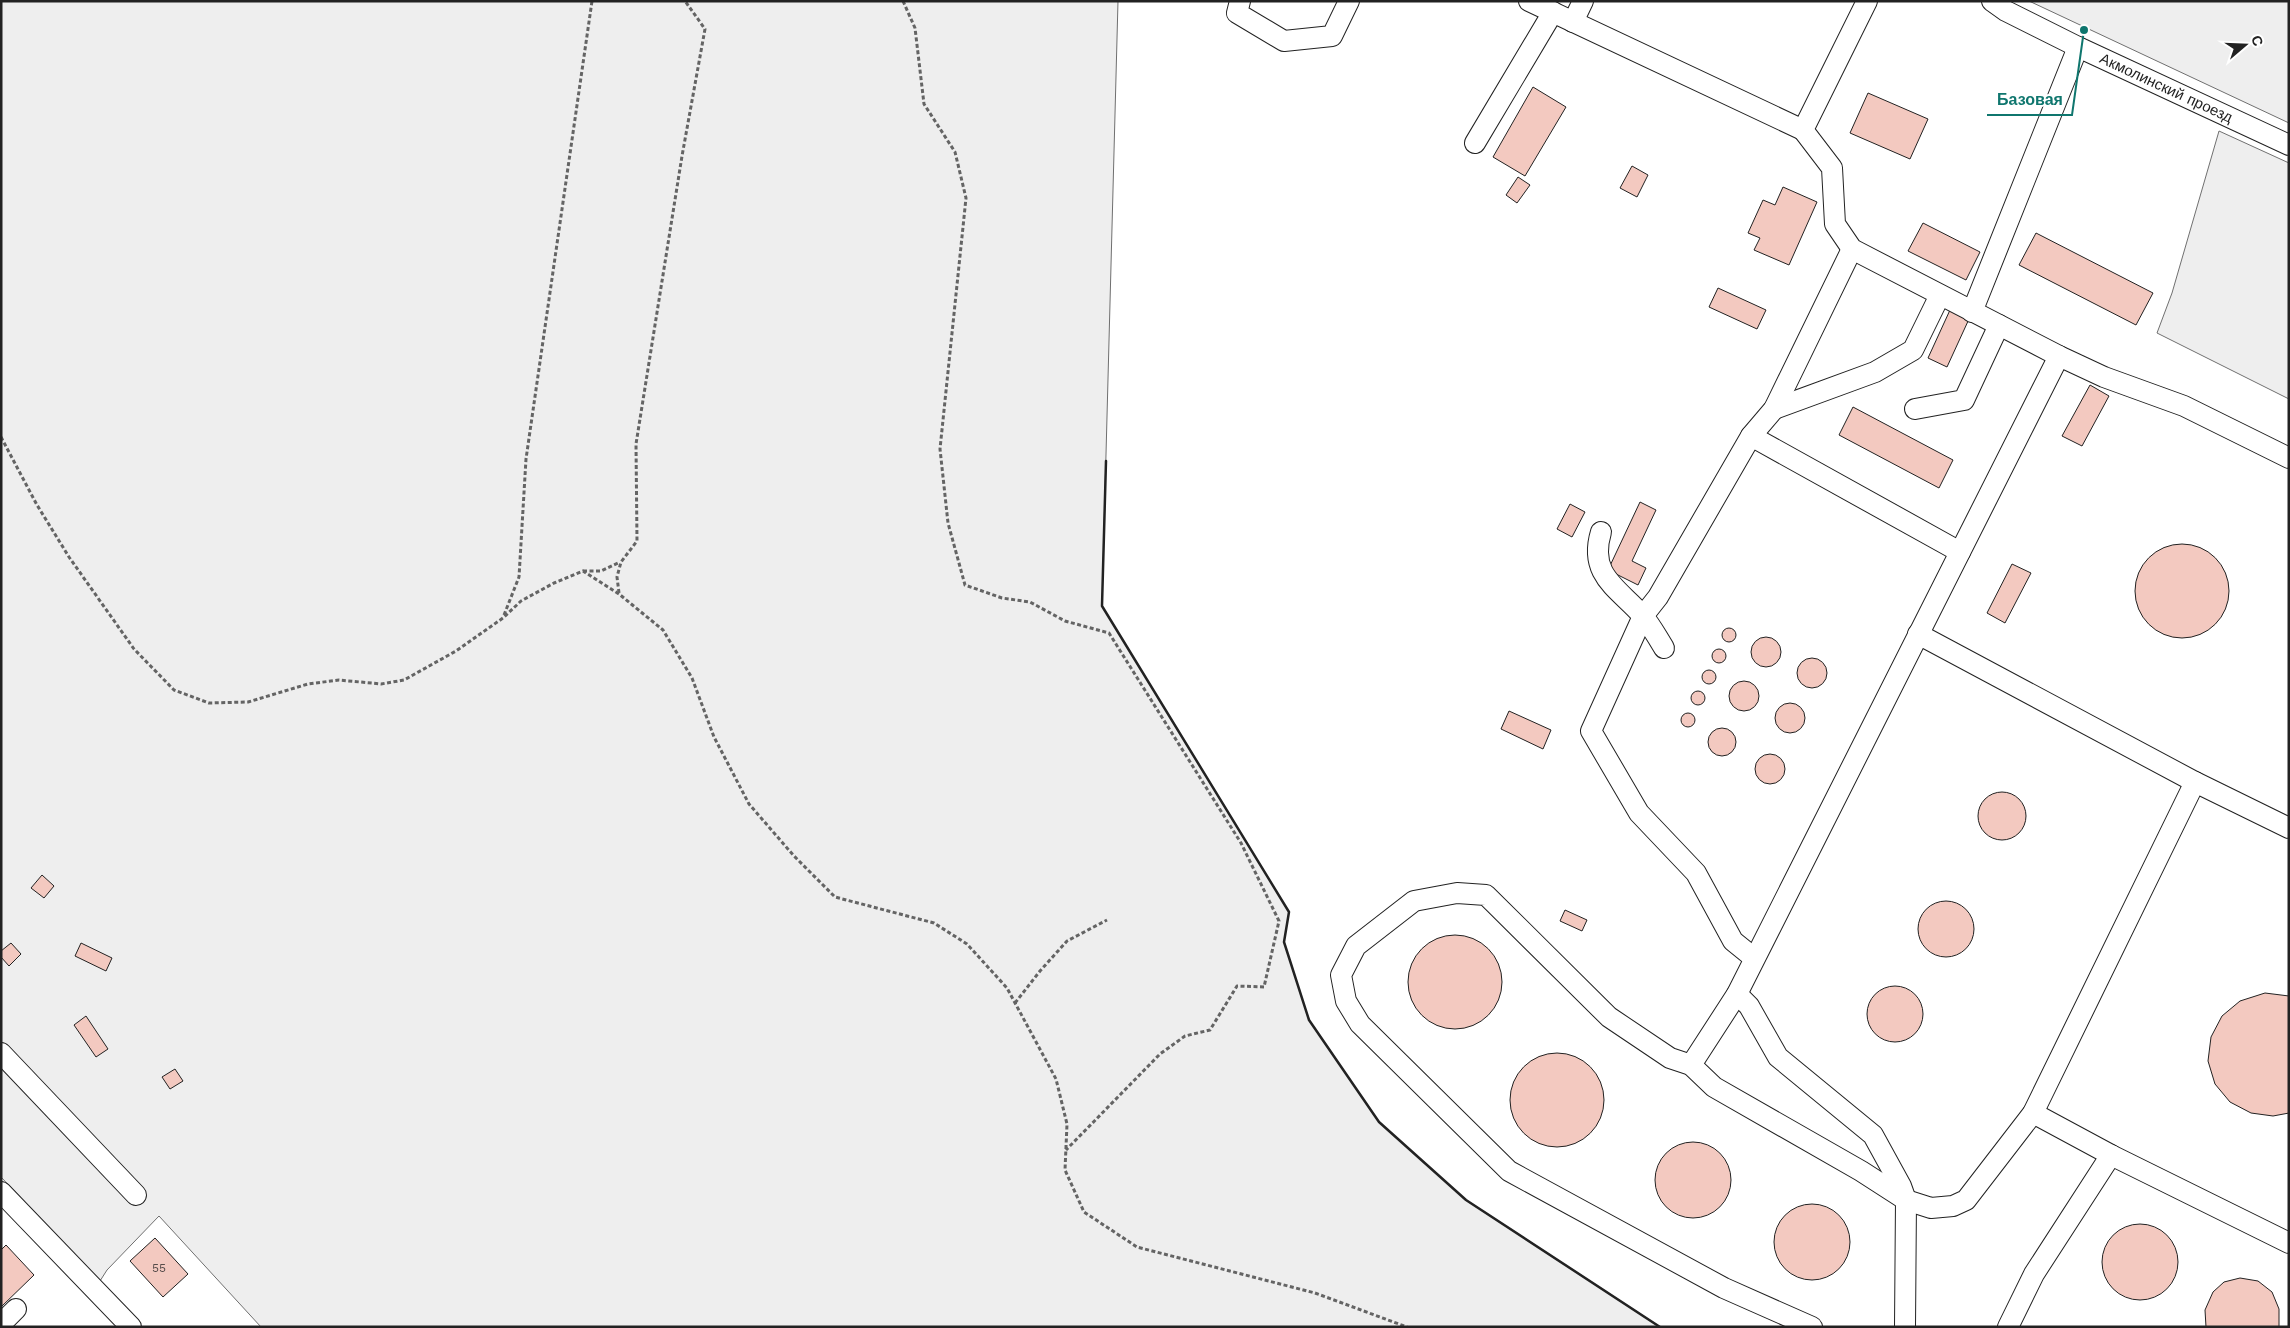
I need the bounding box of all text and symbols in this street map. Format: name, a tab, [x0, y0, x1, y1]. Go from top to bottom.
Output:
north arrow	[2220, 20, 2270, 70]
text: С	[2248, 33, 2267, 48]
street label: Акмолинский проезд	[2097, 49, 2236, 127]
callout: Базовая	[1987, 84, 2072, 115]
text: Базовая	[1997, 90, 2063, 109]
house number: 55	[152, 1261, 166, 1275]

